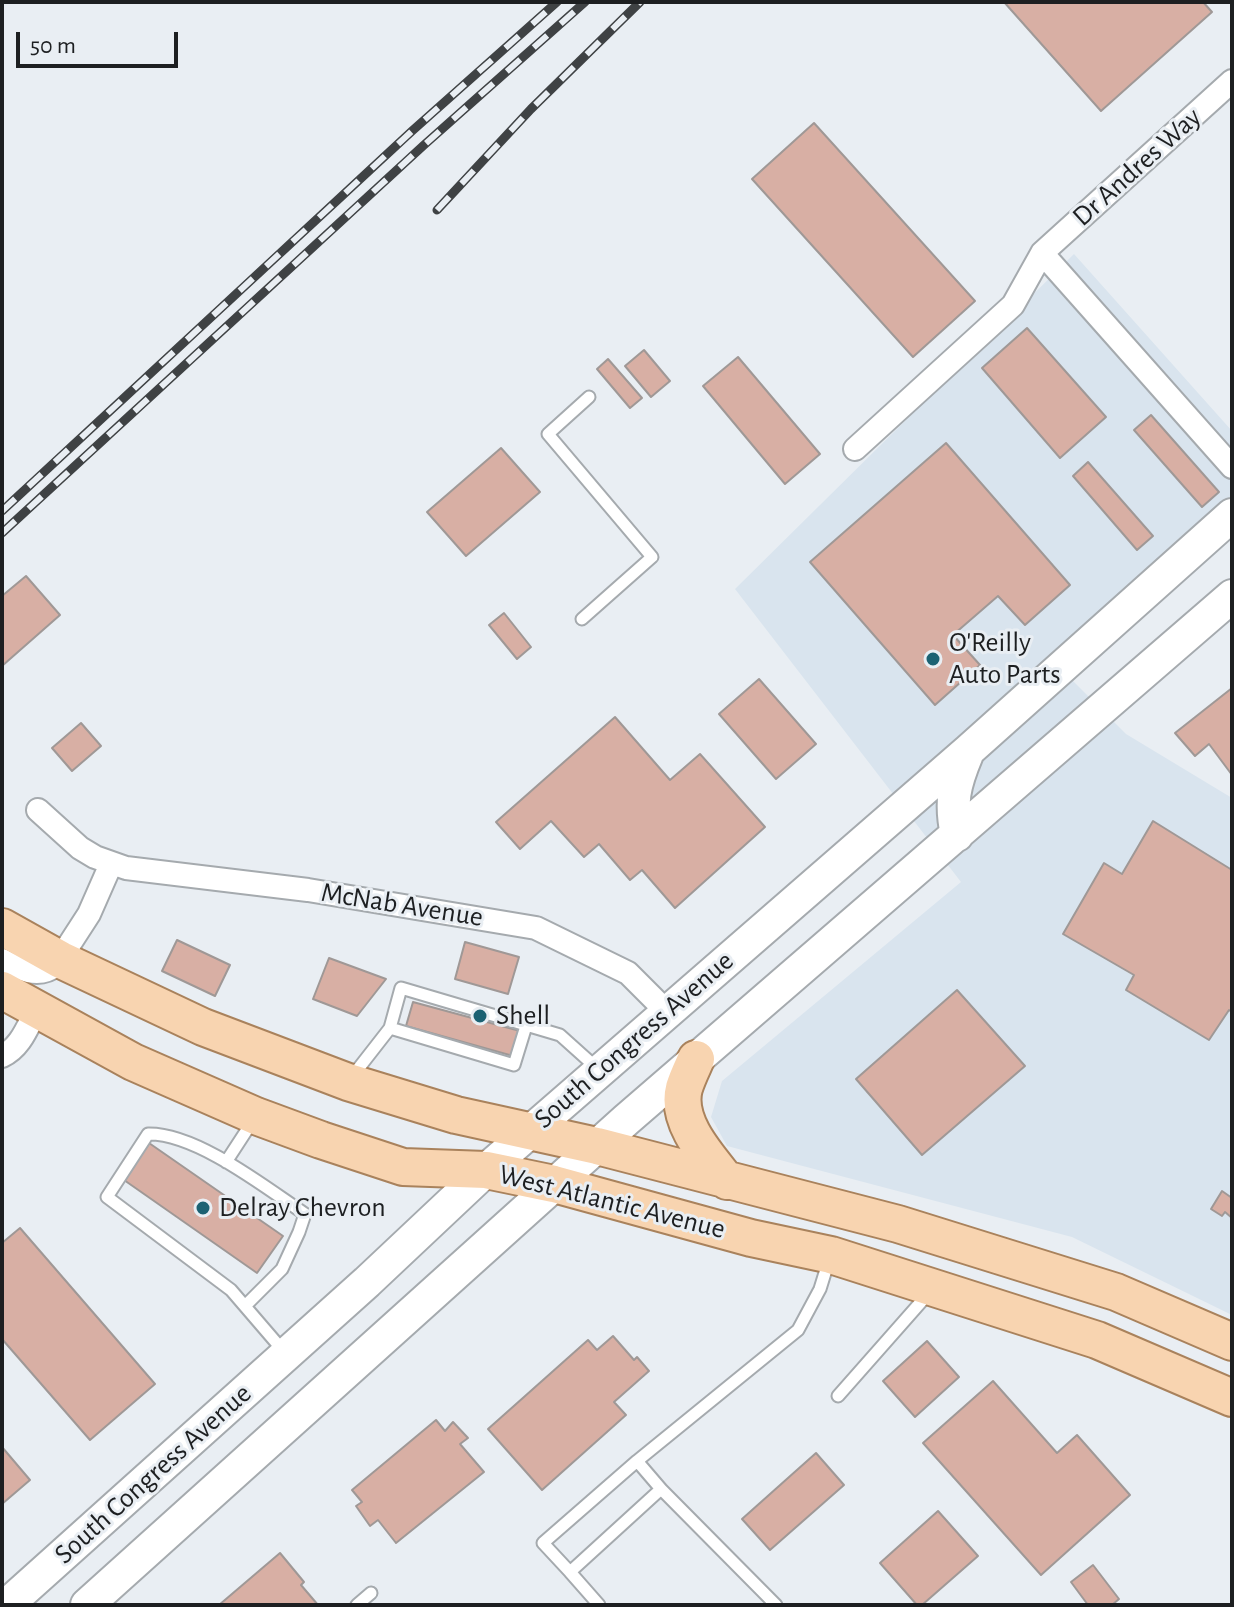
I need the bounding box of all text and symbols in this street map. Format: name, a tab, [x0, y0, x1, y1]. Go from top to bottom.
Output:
scale bar	[20, 16, 182, 66]
text: 50 m	[30, 34, 76, 58]
street label: Dr Andres Way	[1066, 100, 1208, 234]
place label: O'Reilly Auto Parts	[949, 626, 1061, 692]
marker: O'Reilly Auto Parts	[924, 650, 942, 668]
street label: McNab Avenue	[319, 876, 485, 934]
street label: South Congress Avenue	[527, 944, 741, 1136]
place label: Shell	[496, 999, 550, 1033]
marker: Shell	[471, 1007, 489, 1025]
street label: West Atlantic Avenue	[495, 1158, 729, 1246]
place label: Delray Chevron	[219, 1191, 386, 1225]
marker: Delray Chevron	[194, 1199, 212, 1217]
street label: South Congress Avenue	[48, 1377, 258, 1571]

